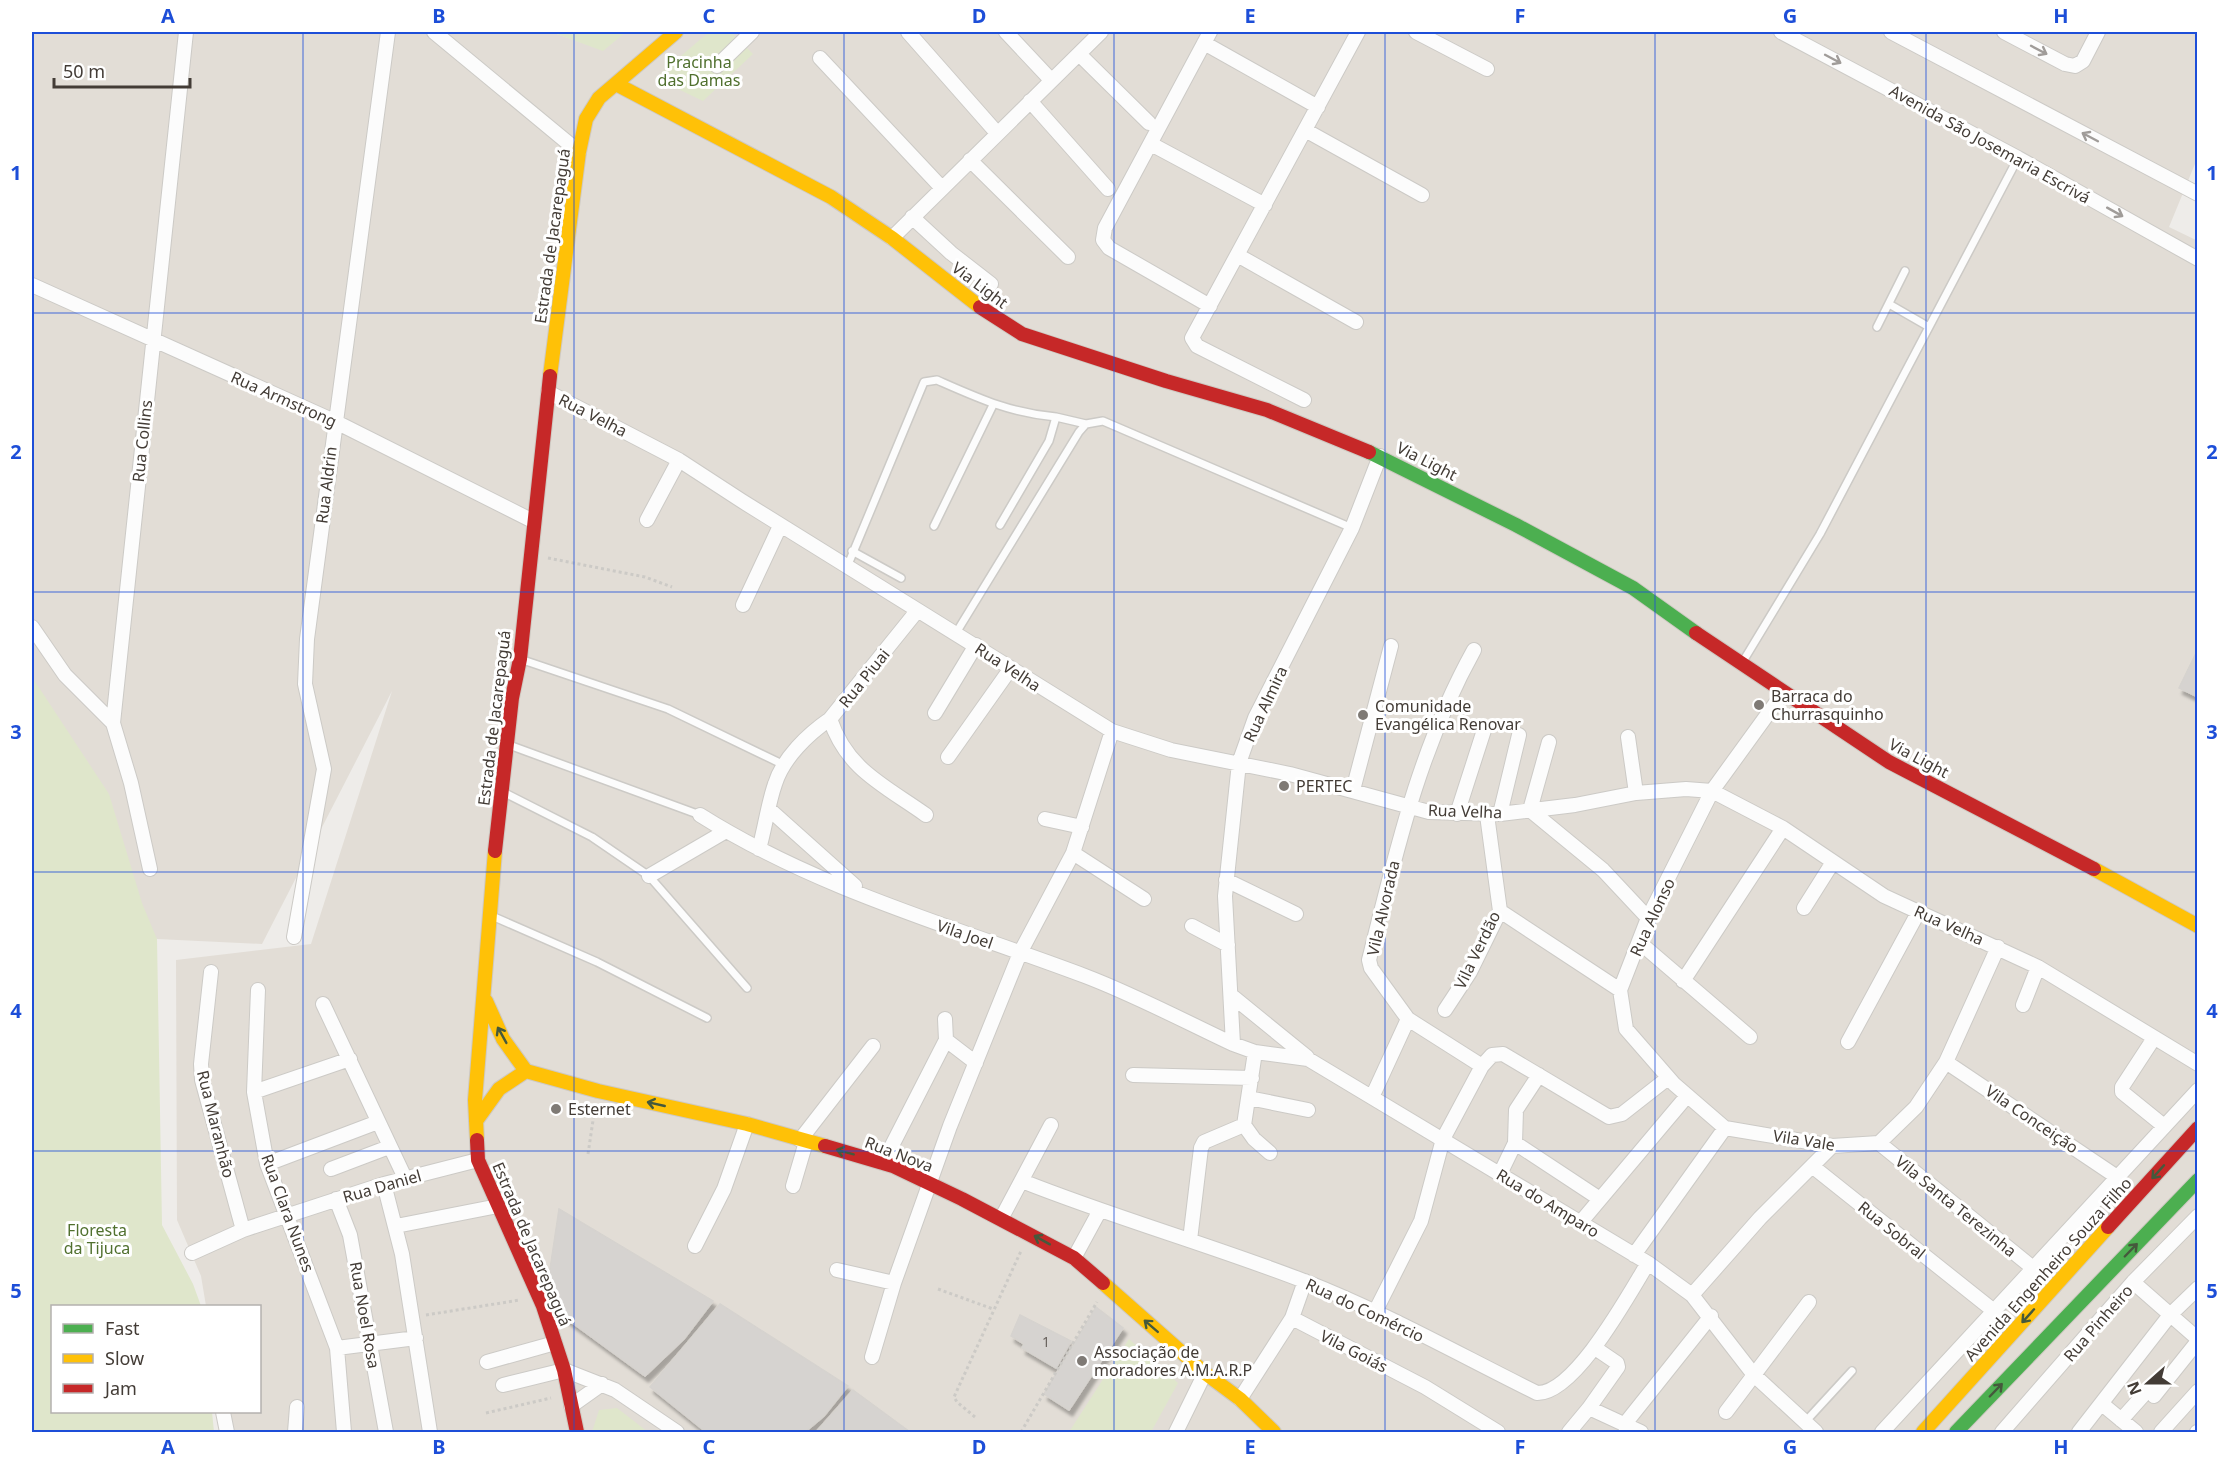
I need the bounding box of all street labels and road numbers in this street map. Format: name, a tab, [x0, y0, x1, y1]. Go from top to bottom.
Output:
street label: Avenida São Josemaria Escrivá	[1886, 79, 2094, 209]
street label: Estrada de Jacarepaguá	[529, 147, 575, 325]
street label: Via Light	[947, 257, 1013, 313]
street label: Rua Armstrong	[227, 366, 341, 432]
street label: Rua Velha	[555, 388, 631, 442]
street label: Rua Collins	[127, 399, 157, 483]
street label: Via Light	[1393, 436, 1461, 486]
street label: Rua Aldrin	[310, 445, 342, 525]
street label: Estrada de Jacarepaguá	[472, 629, 516, 807]
street label: Rua Velha	[971, 638, 1045, 696]
street label: Rua Piuai	[833, 644, 895, 712]
street label: Rua Almira	[1238, 662, 1292, 746]
street label: Via Light	[1885, 733, 1953, 783]
street label: Rua Velha	[1427, 799, 1503, 823]
street label: Vila Alvorada	[1361, 858, 1405, 958]
street label: Rua Alonso	[1624, 874, 1680, 960]
street label: Rua Velha	[1911, 900, 1987, 950]
street label: Vila Verdão	[1449, 907, 1505, 993]
street label: Vila Joel	[934, 914, 996, 954]
street label: Rua Maranhão	[192, 1068, 240, 1180]
street label: Vila Conceição	[1981, 1080, 2083, 1158]
street label: Vila Vale	[1771, 1124, 1837, 1156]
street label: Rua Nova	[862, 1131, 936, 1177]
street label: Vila Santa Terezinha	[1891, 1150, 2021, 1262]
street label: Rua Clara Nunes	[256, 1151, 320, 1275]
street label: Estrada de Jacarepaguá	[487, 1158, 577, 1330]
street label: Rua Daniel	[340, 1164, 424, 1208]
street label: Rua do Amparo	[1492, 1164, 1604, 1242]
street label: Avenida Engenheiro Souza Filho	[1959, 1172, 2137, 1366]
street label: Rua Sobral	[1854, 1196, 1930, 1264]
street label: Rua Noel Rosa	[345, 1260, 385, 1370]
street label: Rua do Comércio	[1302, 1273, 1428, 1347]
street label: Rua Pinheiro	[2058, 1280, 2138, 1366]
street label: Vila Goiás	[1316, 1325, 1392, 1377]

